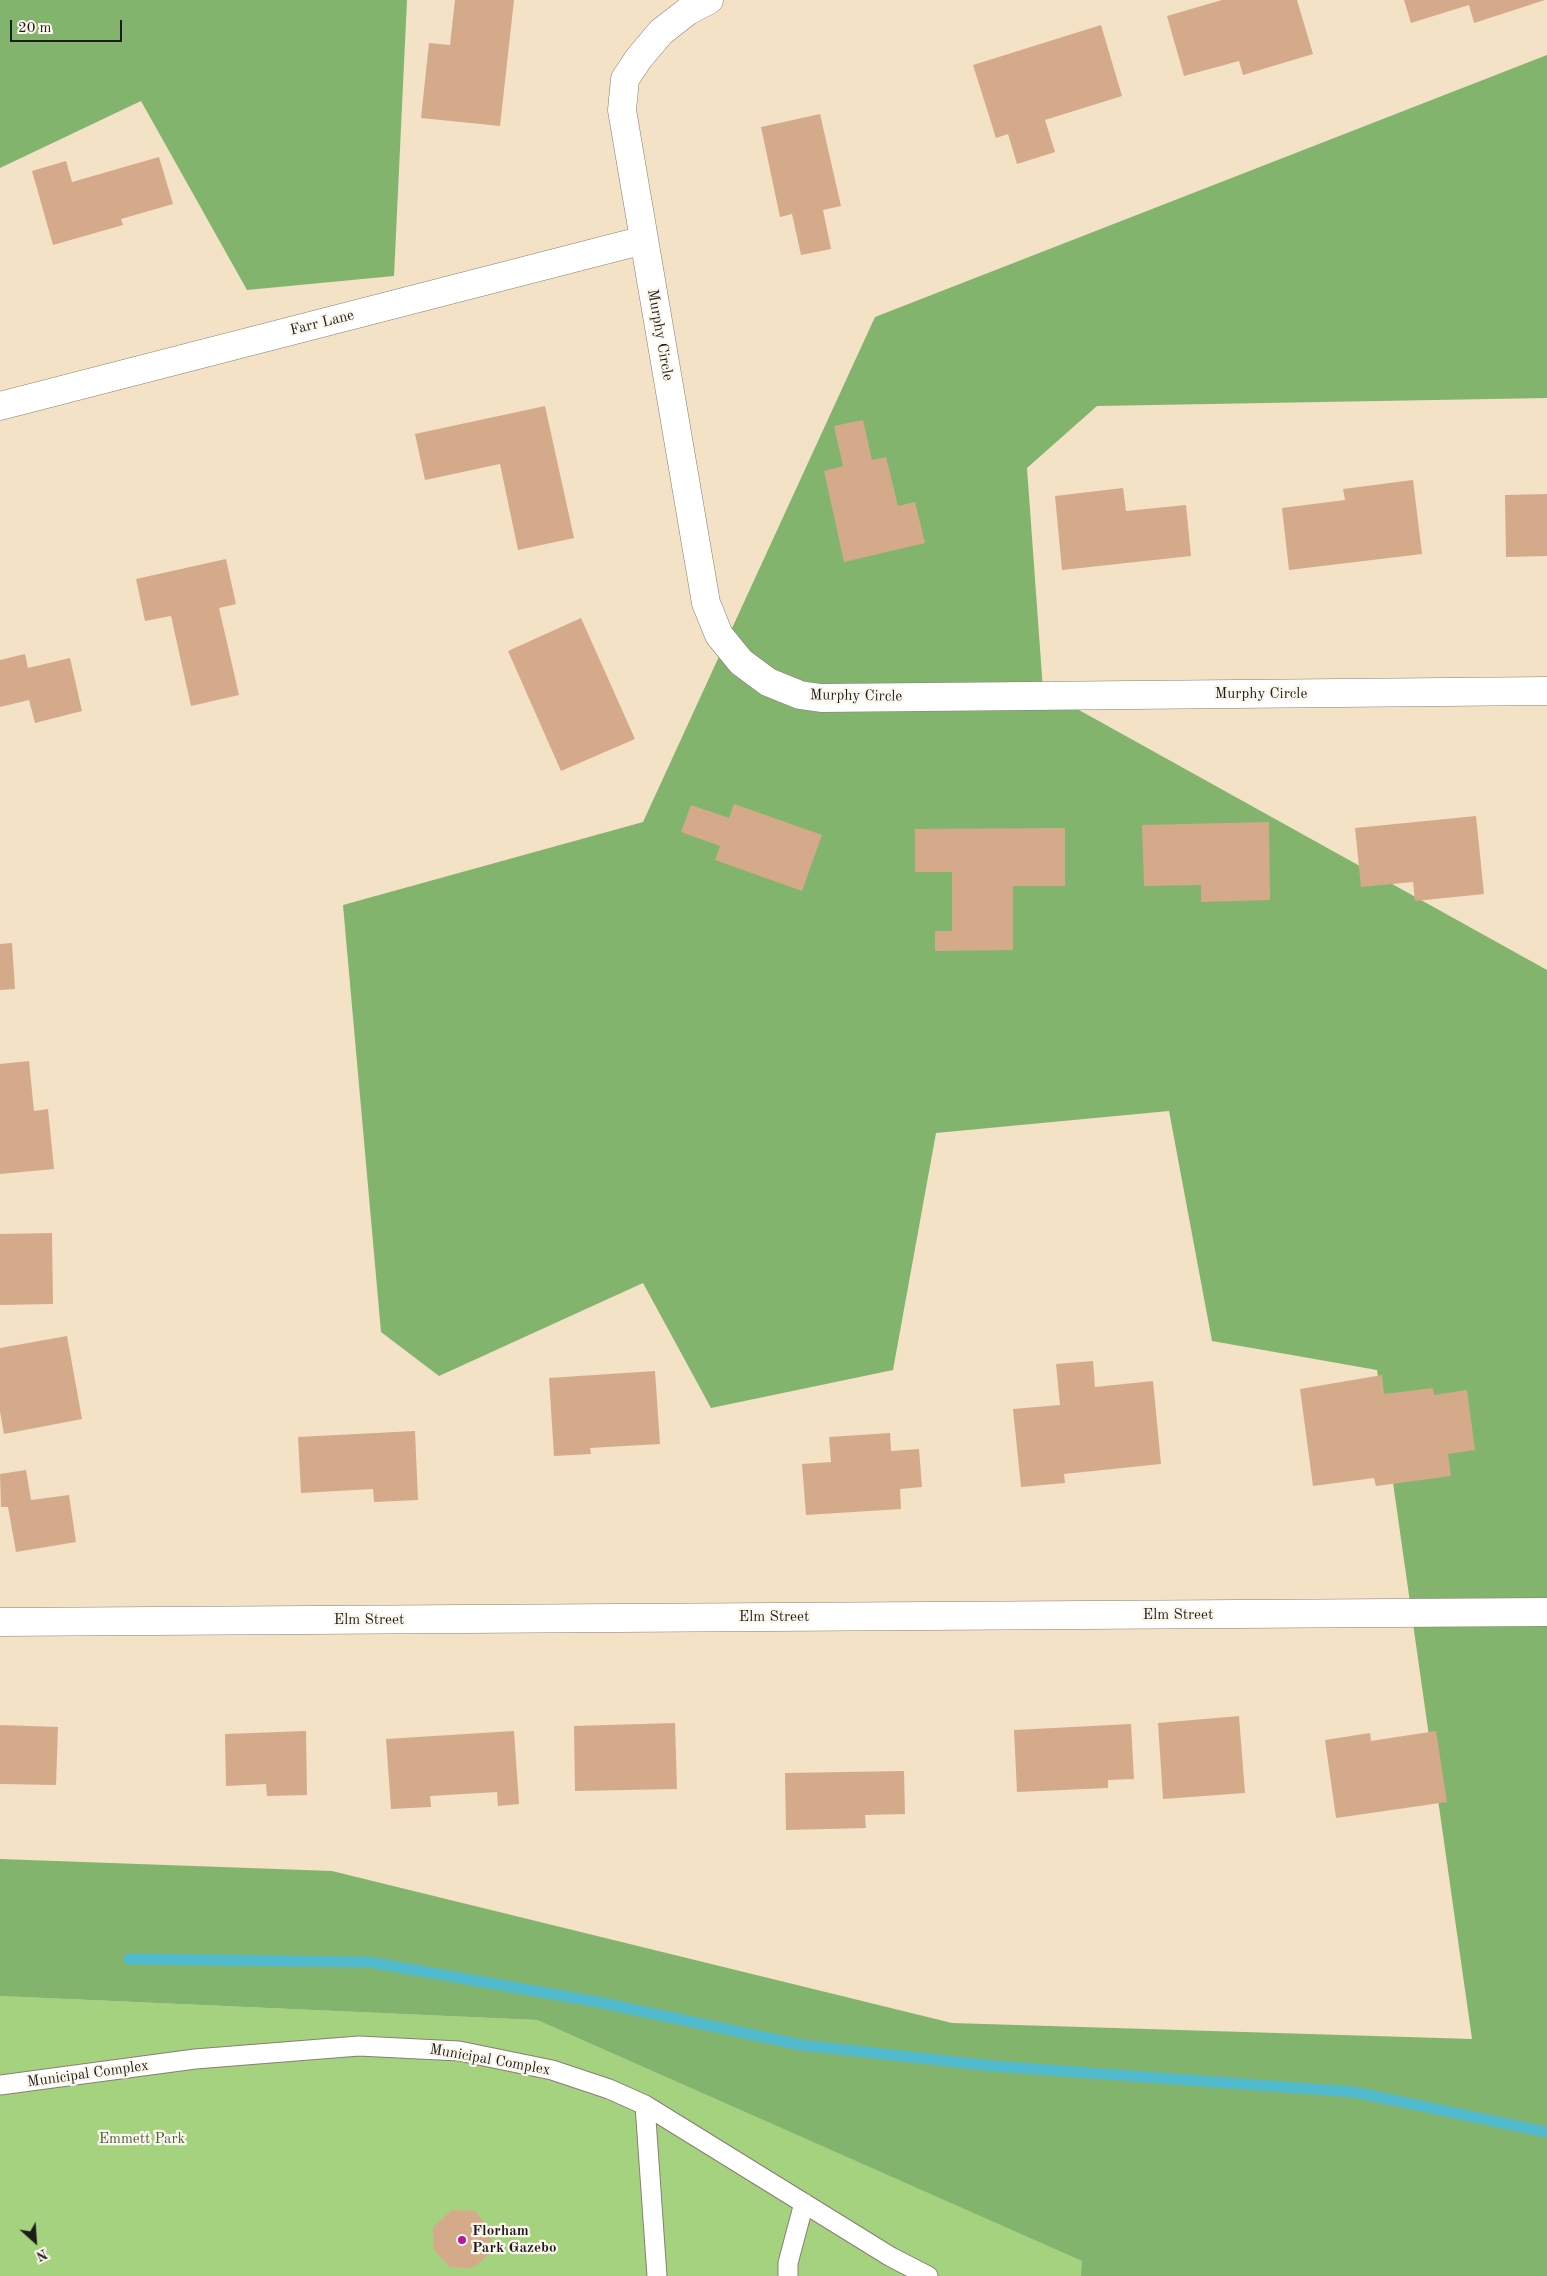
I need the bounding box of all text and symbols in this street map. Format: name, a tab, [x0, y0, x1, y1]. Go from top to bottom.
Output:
scale bar	[12, 10, 125, 42]
text: 20 m	[18, 21, 52, 36]
street label: Murphy Circle	[643, 288, 677, 382]
street label: Farr Lane	[288, 306, 356, 340]
street label: Murphy Circle	[1215, 685, 1307, 703]
street label: Murphy Circle	[810, 686, 902, 706]
street label: Elm Street	[1143, 1606, 1213, 1624]
street label: Elm Street	[739, 1608, 809, 1626]
street label: Elm Street	[334, 1611, 404, 1629]
street label: Municipal Complex	[428, 2040, 552, 2080]
street label: Municipal Complex	[26, 2057, 150, 2091]
park label: Emmett Park	[99, 2130, 185, 2148]
north arrow	[10, 2216, 60, 2266]
place label: Florham Park Gazebo	[472, 2222, 556, 2257]
marker: Florham Park Gazebo	[456, 2234, 468, 2246]
text: N	[34, 2246, 49, 2263]

